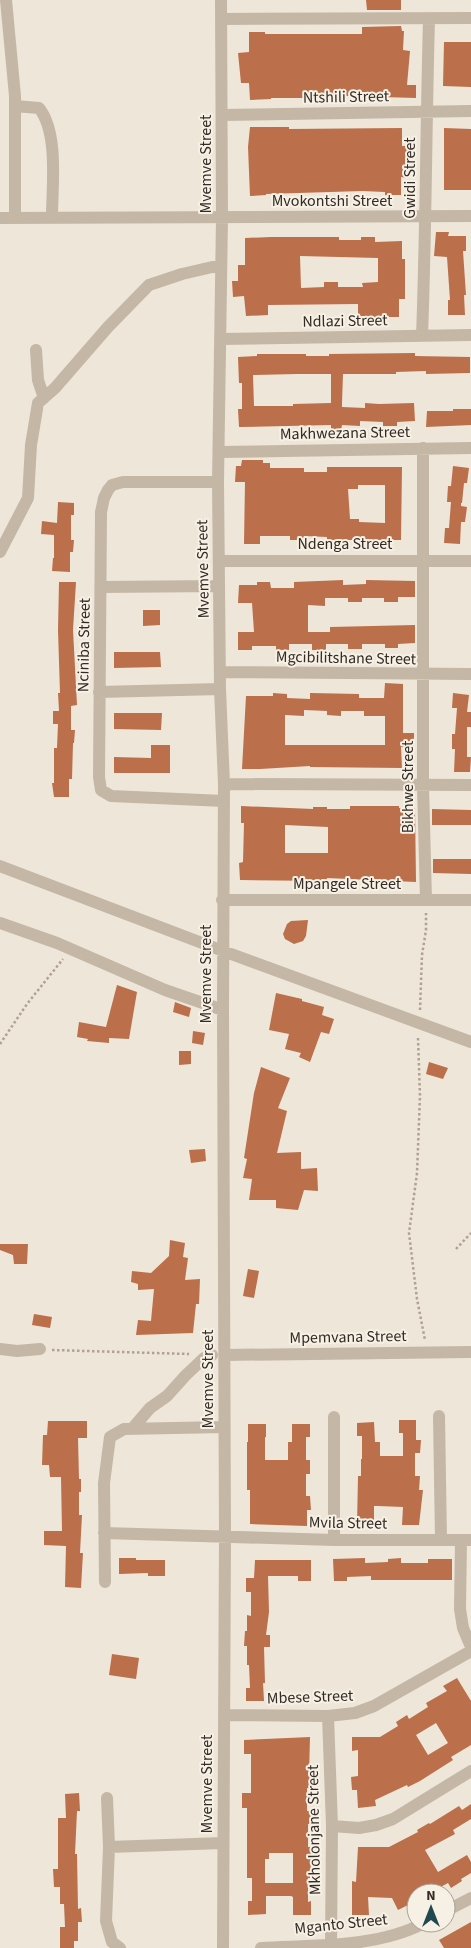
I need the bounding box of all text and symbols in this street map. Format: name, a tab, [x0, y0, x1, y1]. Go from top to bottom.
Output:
street label: Ntshili Street	[303, 85, 390, 109]
street label: Mvemve Street	[195, 114, 217, 213]
street label: Gwidi Street	[399, 137, 421, 219]
street label: Mvokontshi Street	[272, 190, 393, 212]
street label: Ndlazi Street	[302, 309, 388, 333]
street label: Makhwezana Street	[280, 421, 411, 445]
street label: Mvemve Street	[191, 519, 215, 619]
street label: Ndenga Street	[297, 533, 393, 555]
street label: Nciniba Street	[72, 597, 96, 692]
street label: Mgcibilitshane Street	[276, 646, 417, 670]
street label: Bikhwe Street	[397, 740, 419, 833]
street label: Mpangele Street	[293, 873, 402, 895]
street label: Mvemve Street	[195, 924, 217, 1023]
street label: Mpemvana Street	[289, 1325, 407, 1349]
street label: Mvemve Street	[197, 1329, 219, 1428]
street label: Mvila Street	[309, 1511, 388, 1535]
street label: Mbese Street	[266, 1684, 354, 1709]
street label: Mvemve Street	[196, 1734, 218, 1833]
street label: Mkholonjane Street	[302, 1764, 326, 1895]
north arrow	[406, 1883, 456, 1933]
text: N	[426, 1886, 436, 1906]
street label: Mganto Street	[293, 1908, 389, 1940]

